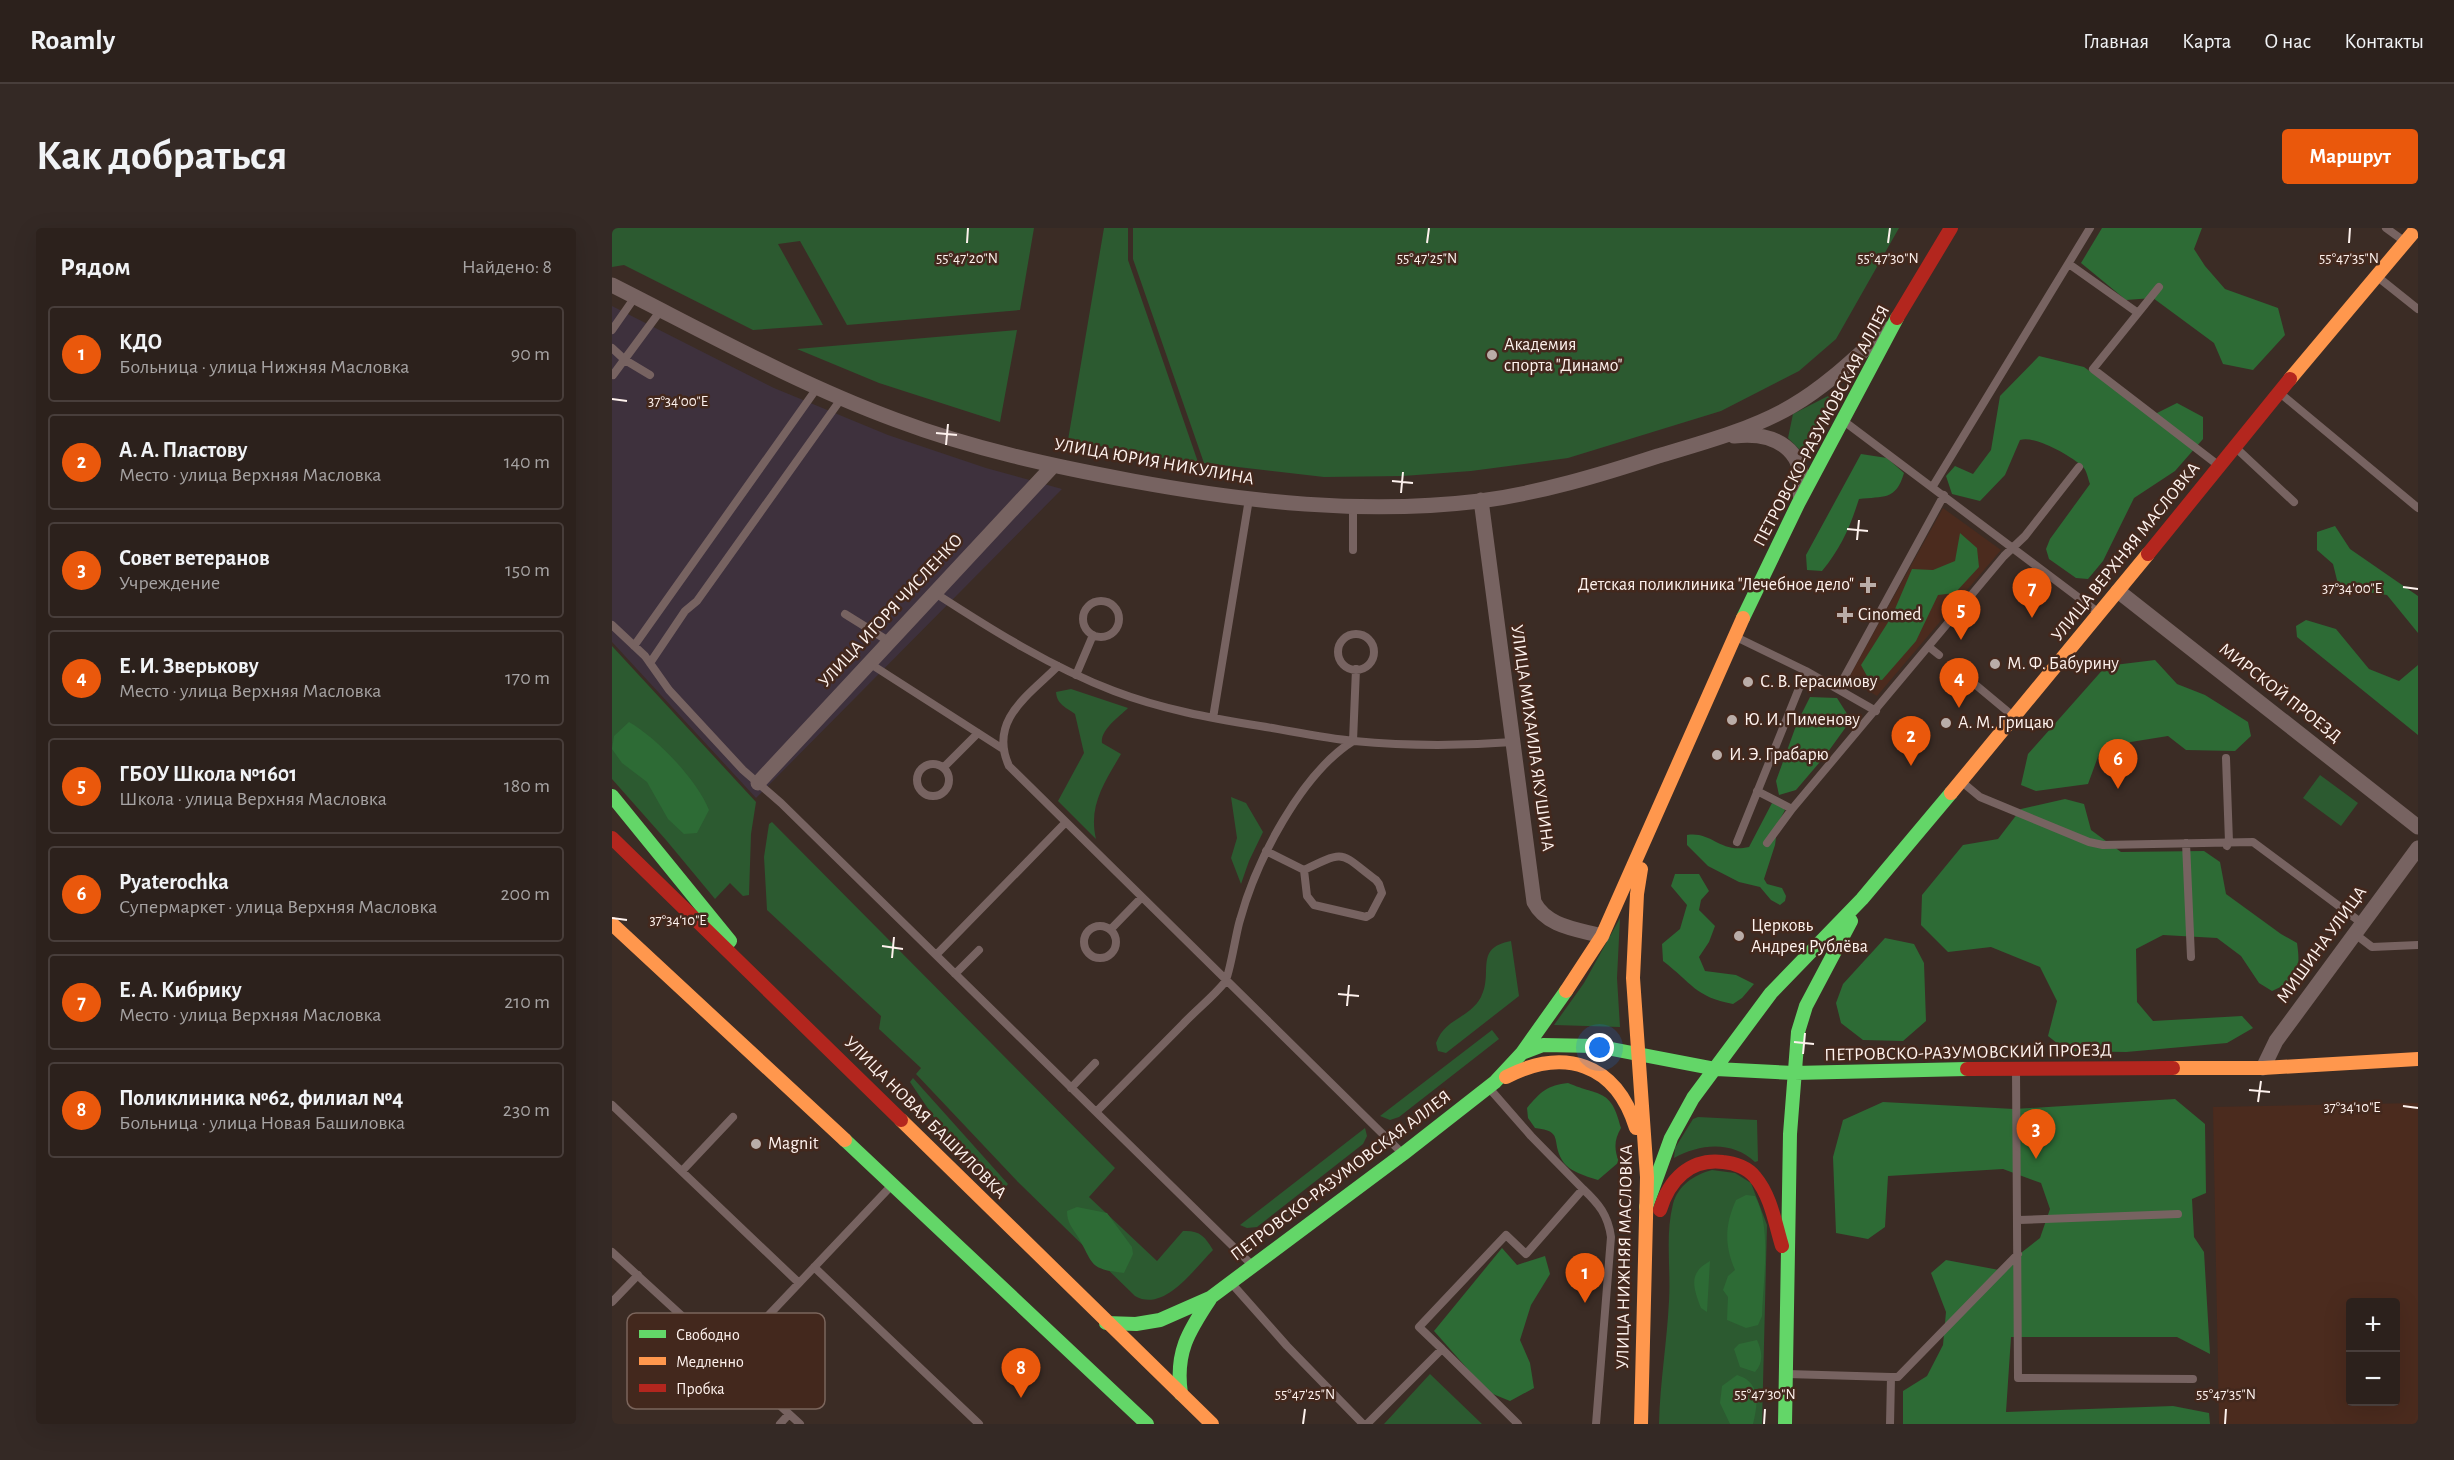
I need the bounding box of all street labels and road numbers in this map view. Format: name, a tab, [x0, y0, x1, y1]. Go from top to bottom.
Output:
street label: ПЕТРОВСКО-РАЗУМОВСКАЯ АЛЛЕЯ	[1751, 302, 1893, 550]
street label: УЛИЦА ЮРИЯ НИКУЛИНА	[1053, 436, 1256, 489]
street label: УЛИЦА ВЕРХНЯЯ МАСЛОВКА	[2048, 459, 2204, 645]
street label: УЛИЦА ИГОРЯ ЧИСЛЕНКО	[815, 531, 967, 691]
street label: УЛИЦА МИХАИЛА ЯКУШИНА	[1507, 624, 1557, 853]
street label: МИРСКОЙ ПРОЕЗД	[2216, 638, 2346, 746]
street label: МИШИНА УЛИЦА	[2274, 883, 2370, 1007]
street label: УЛИЦА НОВАЯ БАШИЛОВКА	[840, 1033, 1010, 1203]
street label: ПЕТРОВСКО-РАЗУМОВСКИЙ ПРОЕЗД	[1824, 1039, 2112, 1065]
street label: ПЕТРОВСКО-РАЗУМОВСКАЯ АЛЛЕЯ	[1228, 1087, 1454, 1265]
street label: УЛИЦА НИЖНЯЯ МАСЛОВКА	[1614, 1144, 1636, 1369]

